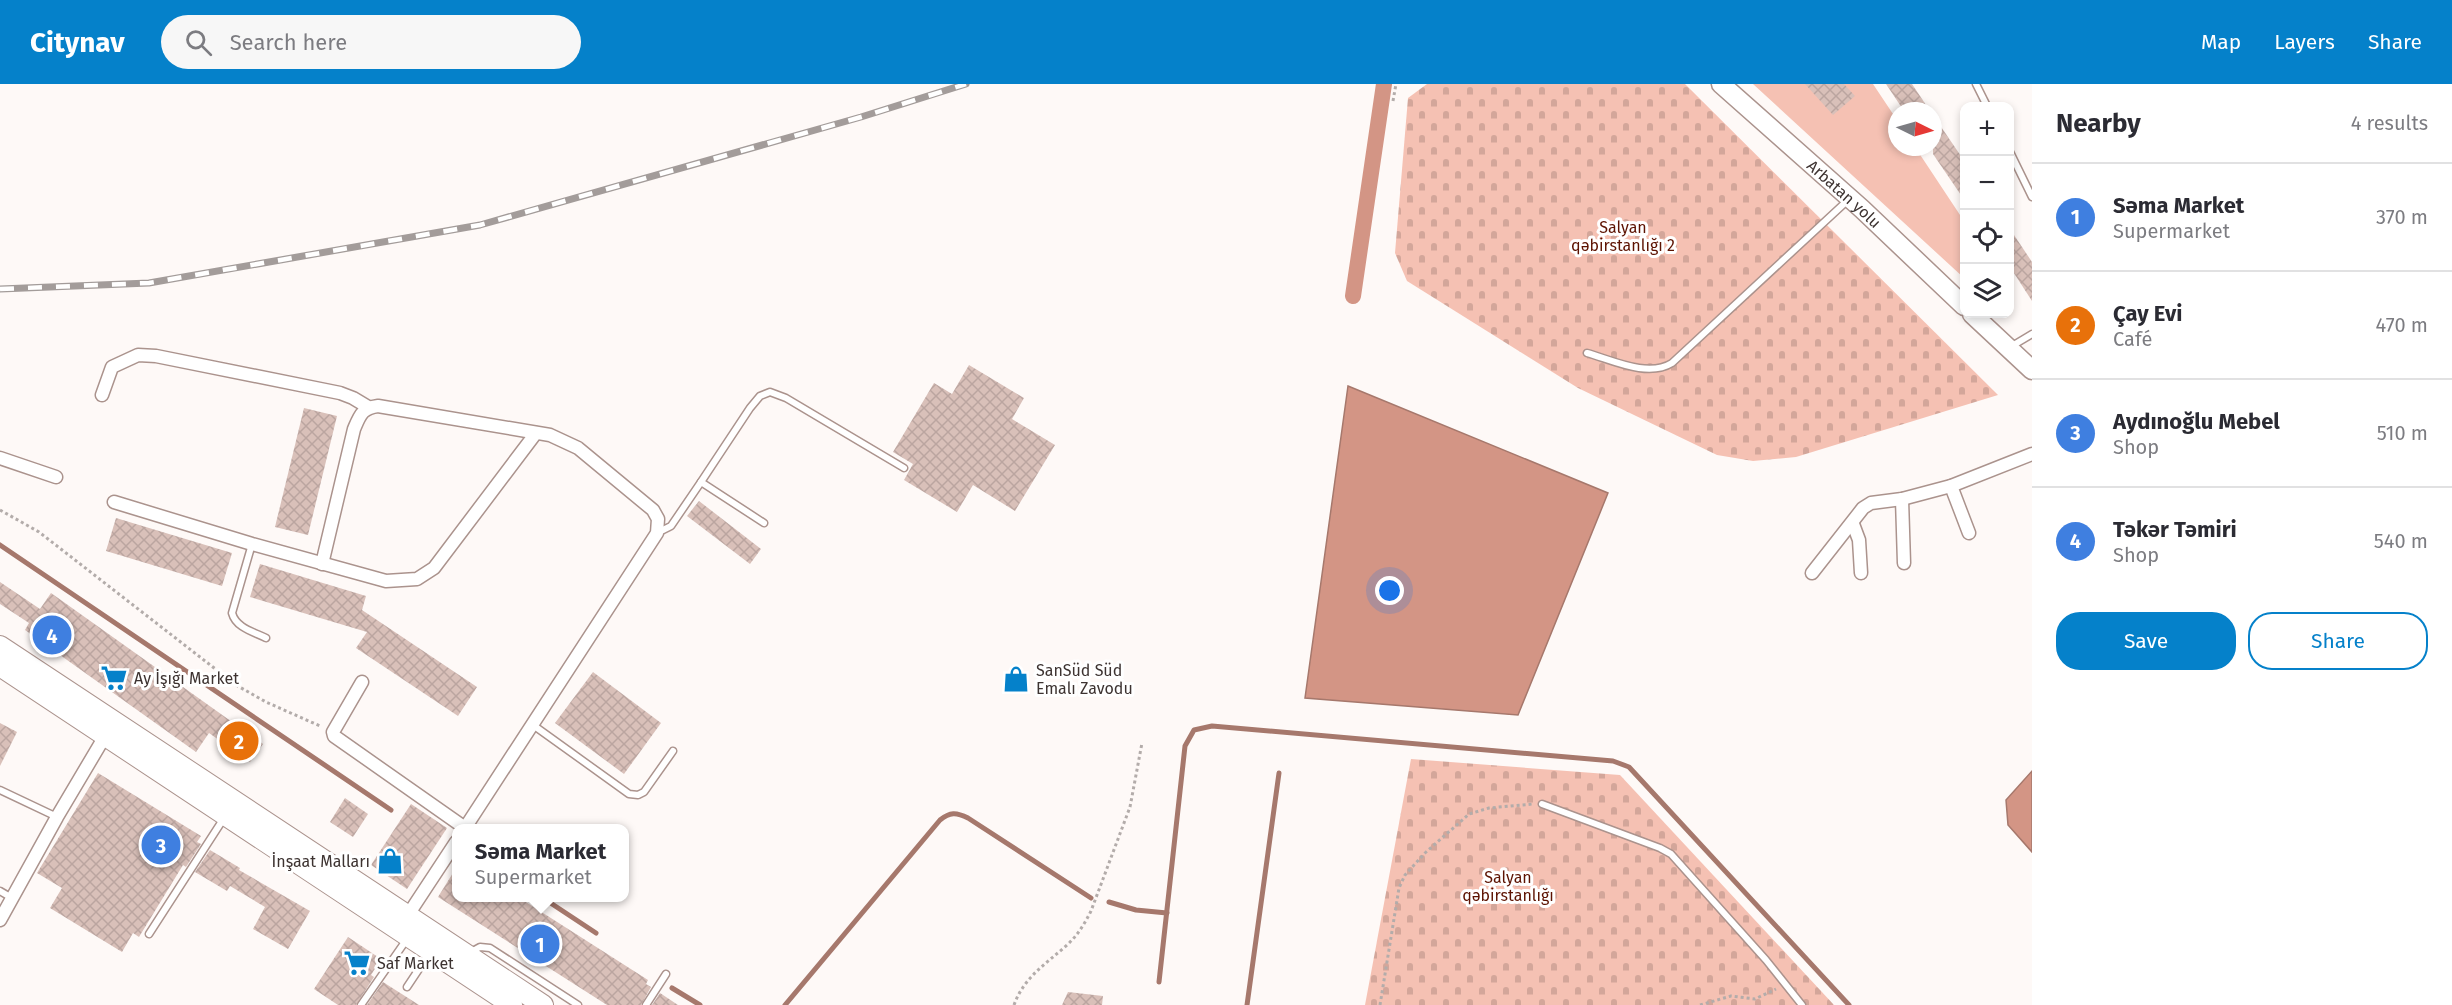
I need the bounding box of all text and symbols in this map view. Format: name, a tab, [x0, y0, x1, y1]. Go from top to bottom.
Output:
search box	[161, 15, 581, 69]
text: Citynav	[30, 26, 125, 59]
icon: search	[182, 26, 215, 59]
text: Search here	[230, 29, 347, 56]
text: Map	[2201, 29, 2241, 55]
text: Layers	[2274, 29, 2335, 55]
text: Share	[2368, 29, 2422, 55]
north arrow	[1888, 102, 1942, 156]
map controls	[1960, 102, 2014, 318]
button: +	[1960, 102, 2014, 156]
text: Nearby	[2056, 108, 2141, 139]
text: 4 results	[2351, 111, 2428, 135]
street label: Arbatan yolu	[1803, 156, 1885, 232]
button: −	[1960, 156, 2014, 210]
text: Səma Market	[2113, 192, 2244, 219]
text: 1	[2071, 205, 2080, 229]
text: 370 m	[2376, 205, 2428, 229]
button: locate	[1960, 210, 2014, 264]
park label: Salyan qəbirstanlığı 2	[1571, 218, 1675, 255]
text: Supermarket	[2113, 219, 2230, 243]
button: layers	[1960, 264, 2014, 318]
text: Çay Evi	[2113, 300, 2182, 327]
text: 2	[2070, 313, 2081, 337]
text: 470 m	[2376, 313, 2428, 337]
text: Café	[2113, 327, 2152, 351]
text: Aydınoğlu Mebel	[2113, 408, 2280, 435]
text: 3	[2070, 421, 2081, 445]
text: 510 m	[2377, 421, 2428, 445]
text: Shop	[2113, 435, 2159, 459]
text: Təkər Təmiri	[2113, 516, 2237, 543]
text: 4	[2070, 529, 2081, 553]
text: 540 m	[2374, 529, 2428, 553]
text: Shop	[2113, 543, 2159, 567]
your location	[1375, 576, 1404, 605]
pin: 4	[32, 612, 72, 658]
button: Save	[2056, 612, 2236, 670]
button: Share	[2248, 612, 2428, 670]
place label: SanSüd Süd Emalı Zavodu	[1036, 661, 1133, 698]
supermarket icon: Ay İşığı Market	[99, 663, 129, 693]
shop icon: SanSüd Süd Emalı Zavodu	[1001, 664, 1031, 694]
place label: Ay İşığı Market	[134, 668, 239, 689]
pin: 2	[220, 718, 258, 764]
pin: 3	[142, 822, 180, 867]
popup	[452, 824, 629, 902]
text: Səma Market	[475, 838, 606, 865]
shop icon: İnşaat Malları	[375, 846, 405, 876]
place label: İnşaat Malları	[272, 851, 370, 872]
text: Supermarket	[475, 865, 592, 889]
park label: Salyan qəbirstanlığı	[1462, 868, 1554, 905]
pin: 1	[520, 922, 560, 966]
supermarket icon: Saf Market	[342, 948, 372, 978]
place label: Saf Market	[377, 954, 454, 973]

